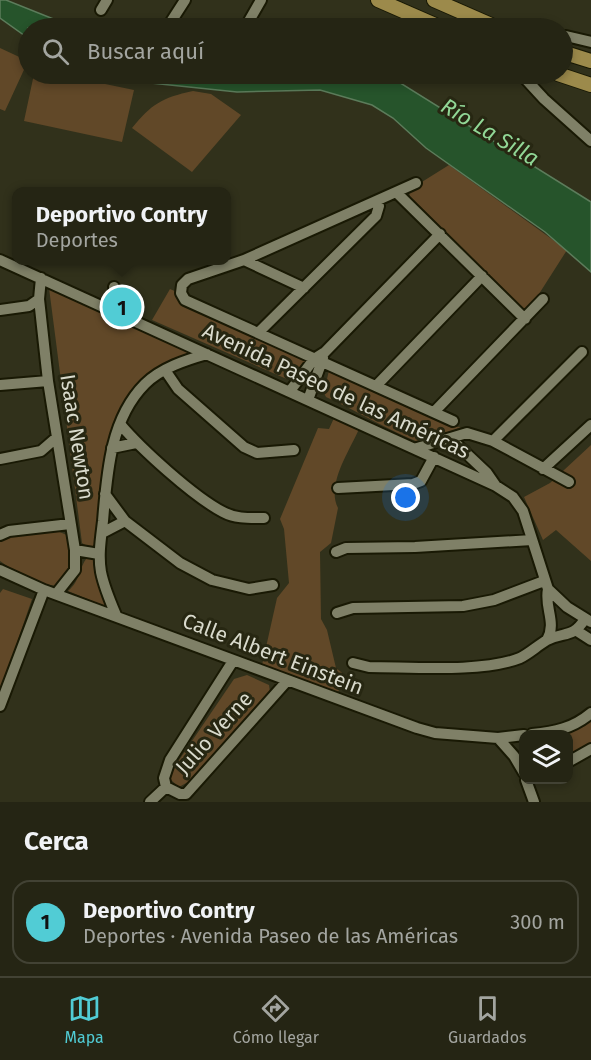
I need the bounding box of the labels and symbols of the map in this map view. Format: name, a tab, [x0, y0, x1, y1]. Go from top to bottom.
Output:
water label: Río La Silla	[436, 92, 544, 172]
pin: 1	[102, 284, 142, 330]
street label: Avenida Paseo de las Américas	[198, 318, 474, 464]
street label: Isaac Newton	[54, 372, 100, 502]
your location	[391, 483, 420, 512]
street label: Calle Albert Einstein	[179, 608, 367, 700]
street label: Julio Verne	[170, 686, 258, 780]

